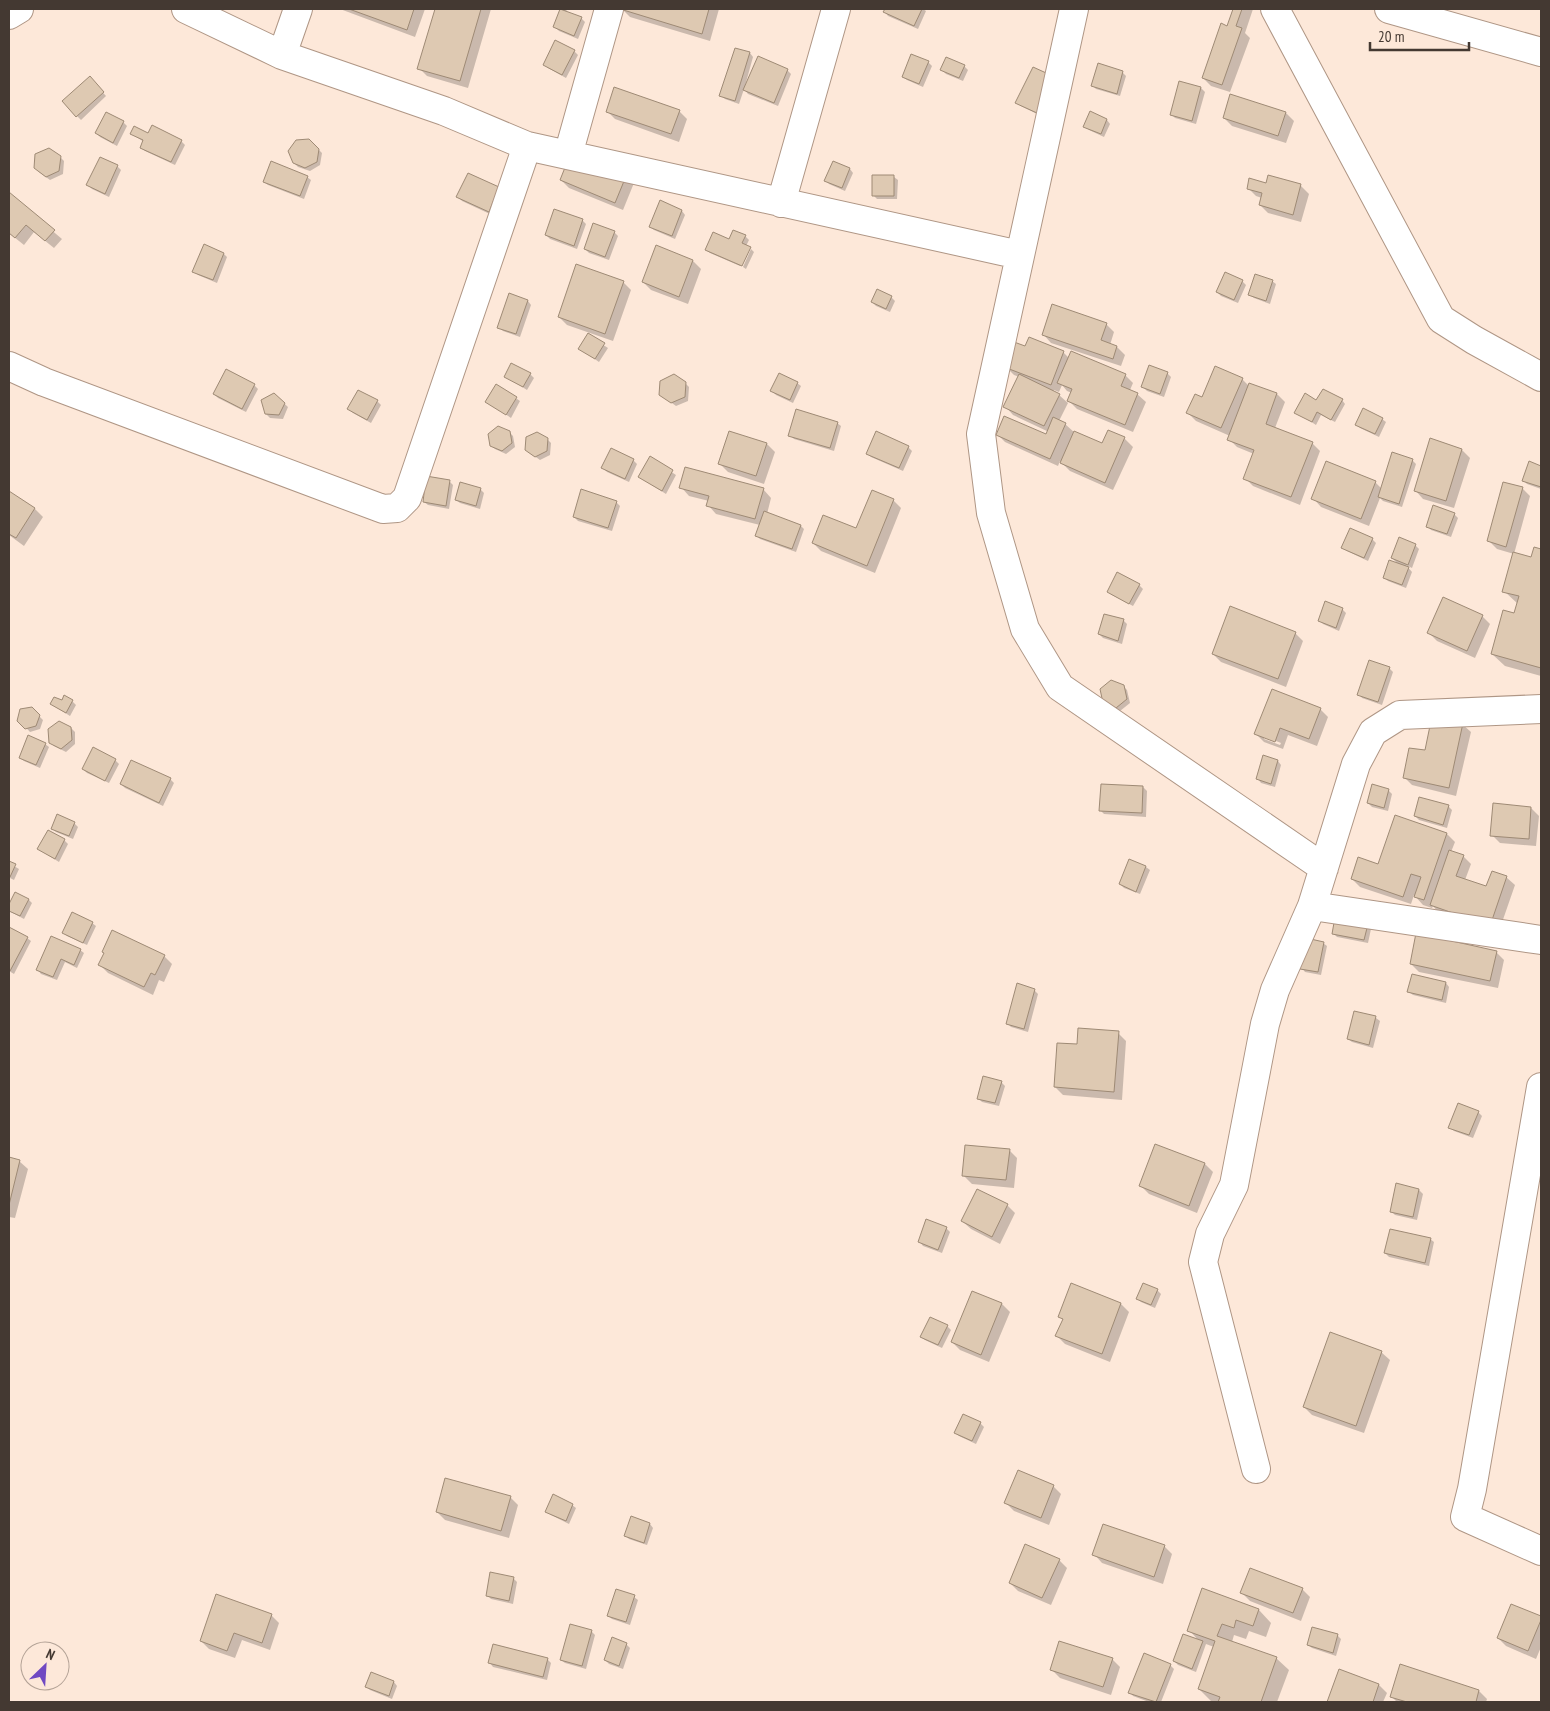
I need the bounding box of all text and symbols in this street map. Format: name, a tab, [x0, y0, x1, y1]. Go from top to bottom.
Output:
scale bar	[1370, 20, 1469, 52]
text: 20 m	[1378, 27, 1404, 46]
north arrow	[20, 1641, 70, 1691]
text: N	[43, 1644, 58, 1664]

